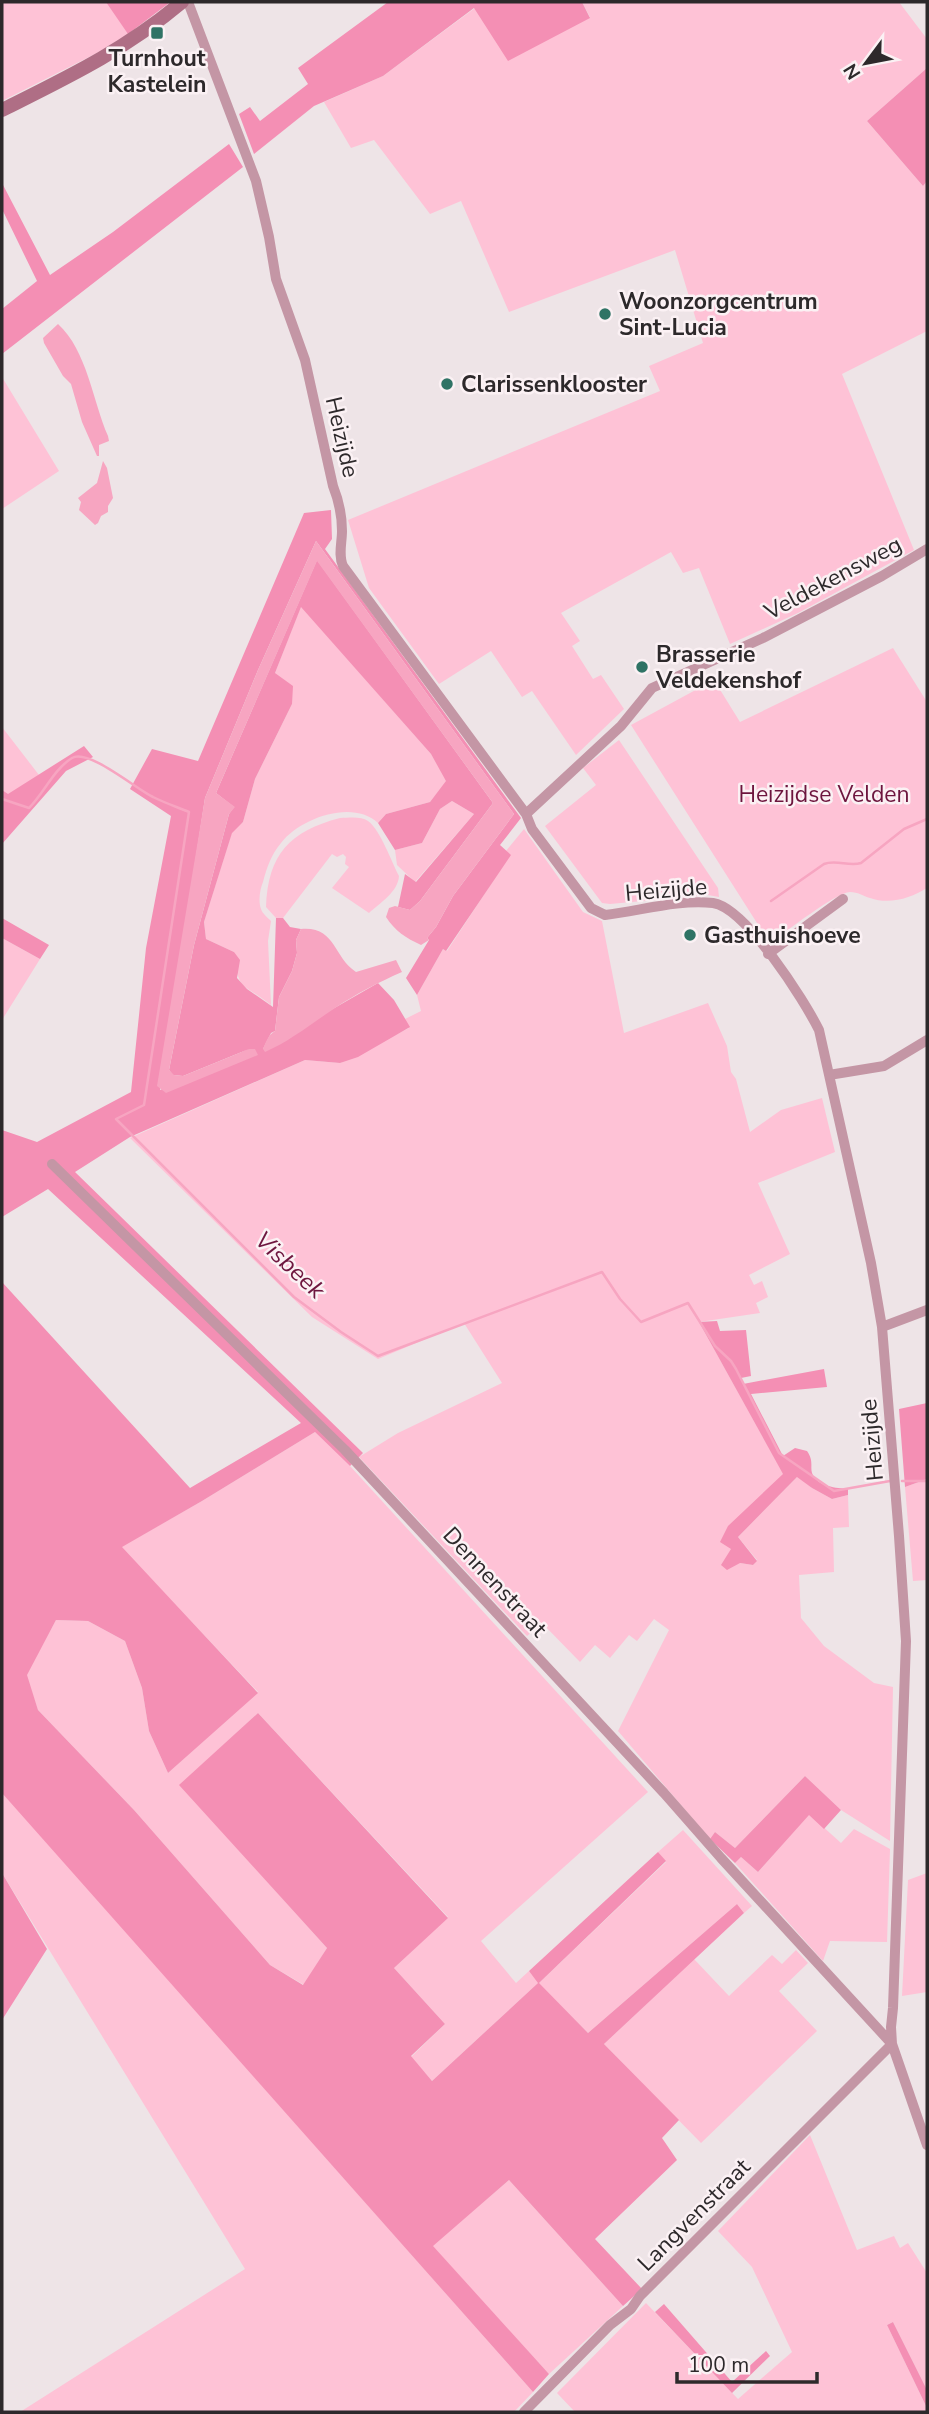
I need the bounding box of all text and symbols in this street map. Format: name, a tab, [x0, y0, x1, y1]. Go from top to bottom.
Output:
marker: Turnhout Kastelein	[149, 25, 165, 41]
north arrow	[831, 28, 901, 98]
place label: Turnhout Kastelein	[107, 43, 207, 100]
text: N	[838, 59, 867, 84]
place label: Woonzorgcentrum Sint-Lucia	[619, 286, 818, 343]
marker: Woonzorgcentrum Sint-Lucia	[597, 306, 613, 322]
place label: Clarissenklooster	[461, 369, 647, 400]
marker: Clarissenklooster	[439, 376, 455, 392]
street label: Heizijde	[318, 393, 366, 481]
street label: Veldekensweg	[758, 529, 907, 628]
place label: Brasserie Veldekenshof	[655, 639, 802, 696]
marker: Brasserie Veldekenshof	[634, 659, 650, 675]
park label: Heizijdse Velden	[738, 779, 910, 810]
street label: Heizijde	[624, 871, 708, 909]
place label: Gasthuishoeve	[704, 920, 861, 951]
marker: Gasthuishoeve	[682, 927, 698, 943]
water label: Visbeek	[248, 1224, 333, 1306]
street label: Heizijde	[853, 1398, 891, 1482]
street label: Dennenstraat	[436, 1520, 555, 1645]
street label: Langvenstraat	[631, 2151, 758, 2278]
scale bar	[677, 2340, 817, 2384]
text: 100 m	[688, 2351, 749, 2379]

